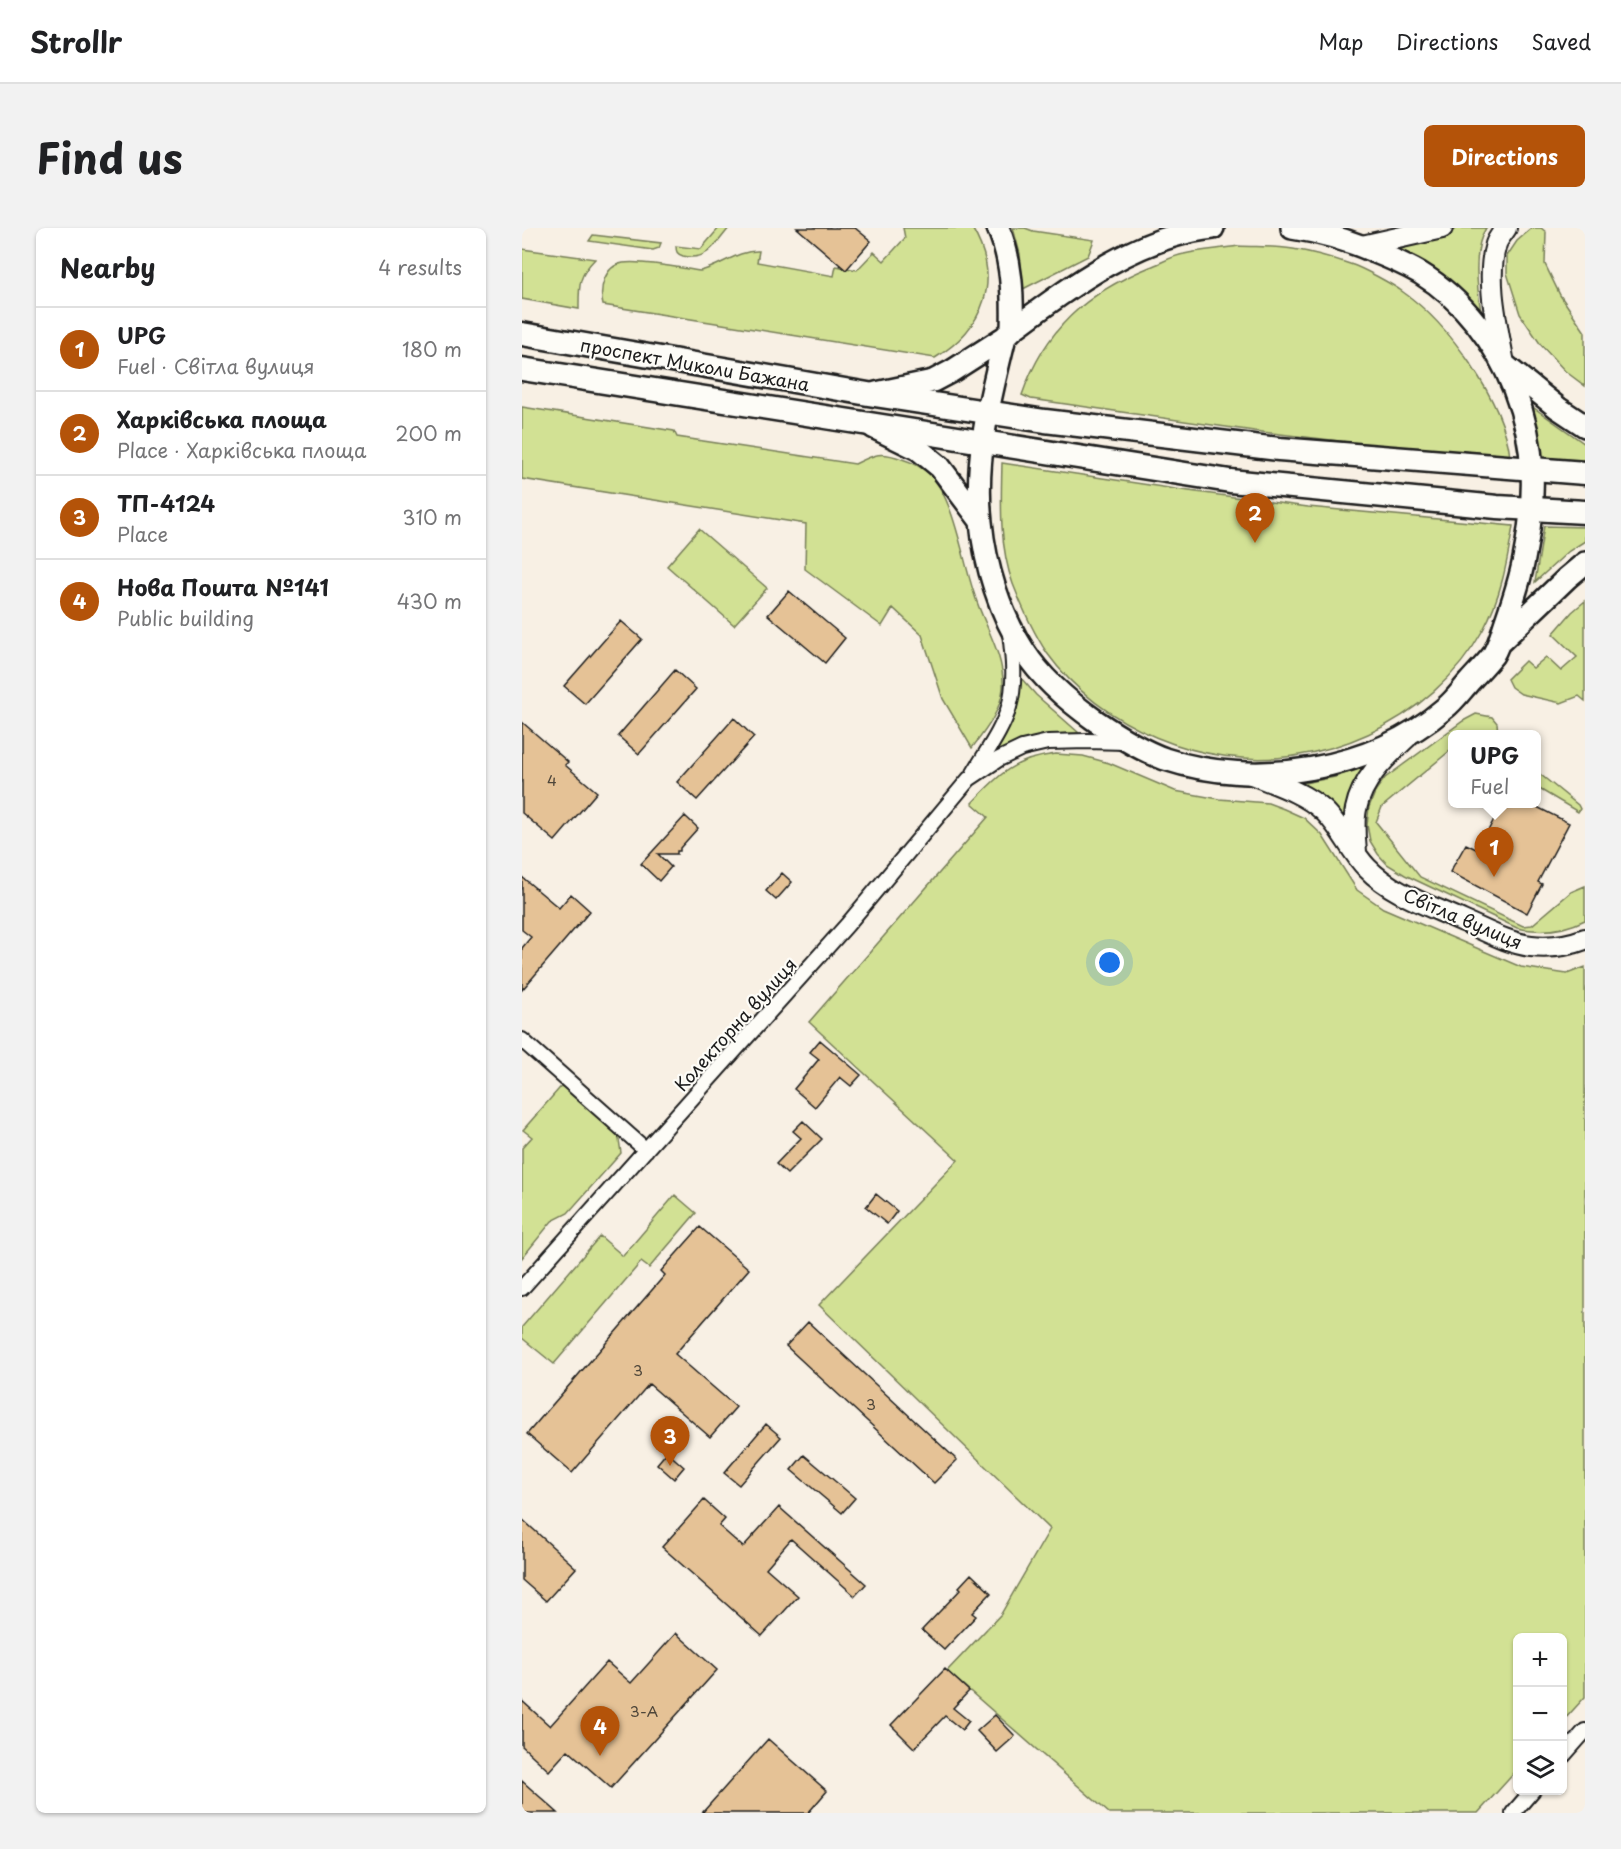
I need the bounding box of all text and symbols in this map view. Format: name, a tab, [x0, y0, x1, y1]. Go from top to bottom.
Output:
text: Strollr	[30, 20, 122, 63]
text: Map	[1318, 25, 1363, 57]
text: Directions	[1396, 25, 1498, 57]
text: Saved	[1531, 25, 1591, 57]
text: Find us	[36, 125, 183, 188]
button: Directions	[1424, 125, 1585, 187]
text: Nearby	[60, 248, 155, 287]
text: 4 results	[378, 252, 462, 282]
text: UPG	[117, 318, 166, 351]
street label: проспект Миколи Бажана	[578, 331, 812, 398]
text: 1	[75, 334, 84, 364]
text: 180 m	[402, 334, 462, 364]
text: Fuel · Світла вулиця	[117, 351, 315, 381]
text: Харківська площа	[117, 402, 327, 435]
text: 2	[72, 418, 87, 448]
text: 200 m	[395, 418, 462, 448]
text: Place · Харківська площа	[117, 435, 366, 465]
text: ТП-4124	[117, 486, 215, 519]
pin: 2	[1236, 494, 1274, 543]
text: 3	[73, 502, 86, 532]
text: 310 m	[402, 502, 462, 532]
text: Place	[117, 519, 168, 549]
text: Нова Пошта №141	[117, 570, 329, 603]
text: 4	[73, 586, 86, 616]
text: 430 m	[397, 586, 462, 616]
text: Public building	[117, 603, 254, 633]
popup	[1448, 730, 1541, 808]
text: UPG	[1470, 738, 1519, 771]
house number: 4	[547, 768, 557, 791]
text: Fuel	[1470, 771, 1509, 801]
pin: 1	[1474, 828, 1514, 877]
street label: Світла вулиця	[1399, 881, 1527, 955]
your location	[1095, 948, 1124, 977]
street label: Колекторна вулиця	[668, 951, 802, 1097]
house number: 3	[633, 1358, 643, 1381]
house number: 3	[866, 1392, 876, 1415]
pin: 3	[650, 1416, 690, 1466]
map controls	[1513, 1633, 1567, 1795]
button: +	[1513, 1633, 1567, 1687]
button: −	[1513, 1687, 1567, 1741]
house number: 3-А	[630, 1699, 658, 1722]
pin: 4	[580, 1706, 620, 1756]
button: layers	[1513, 1741, 1567, 1795]

